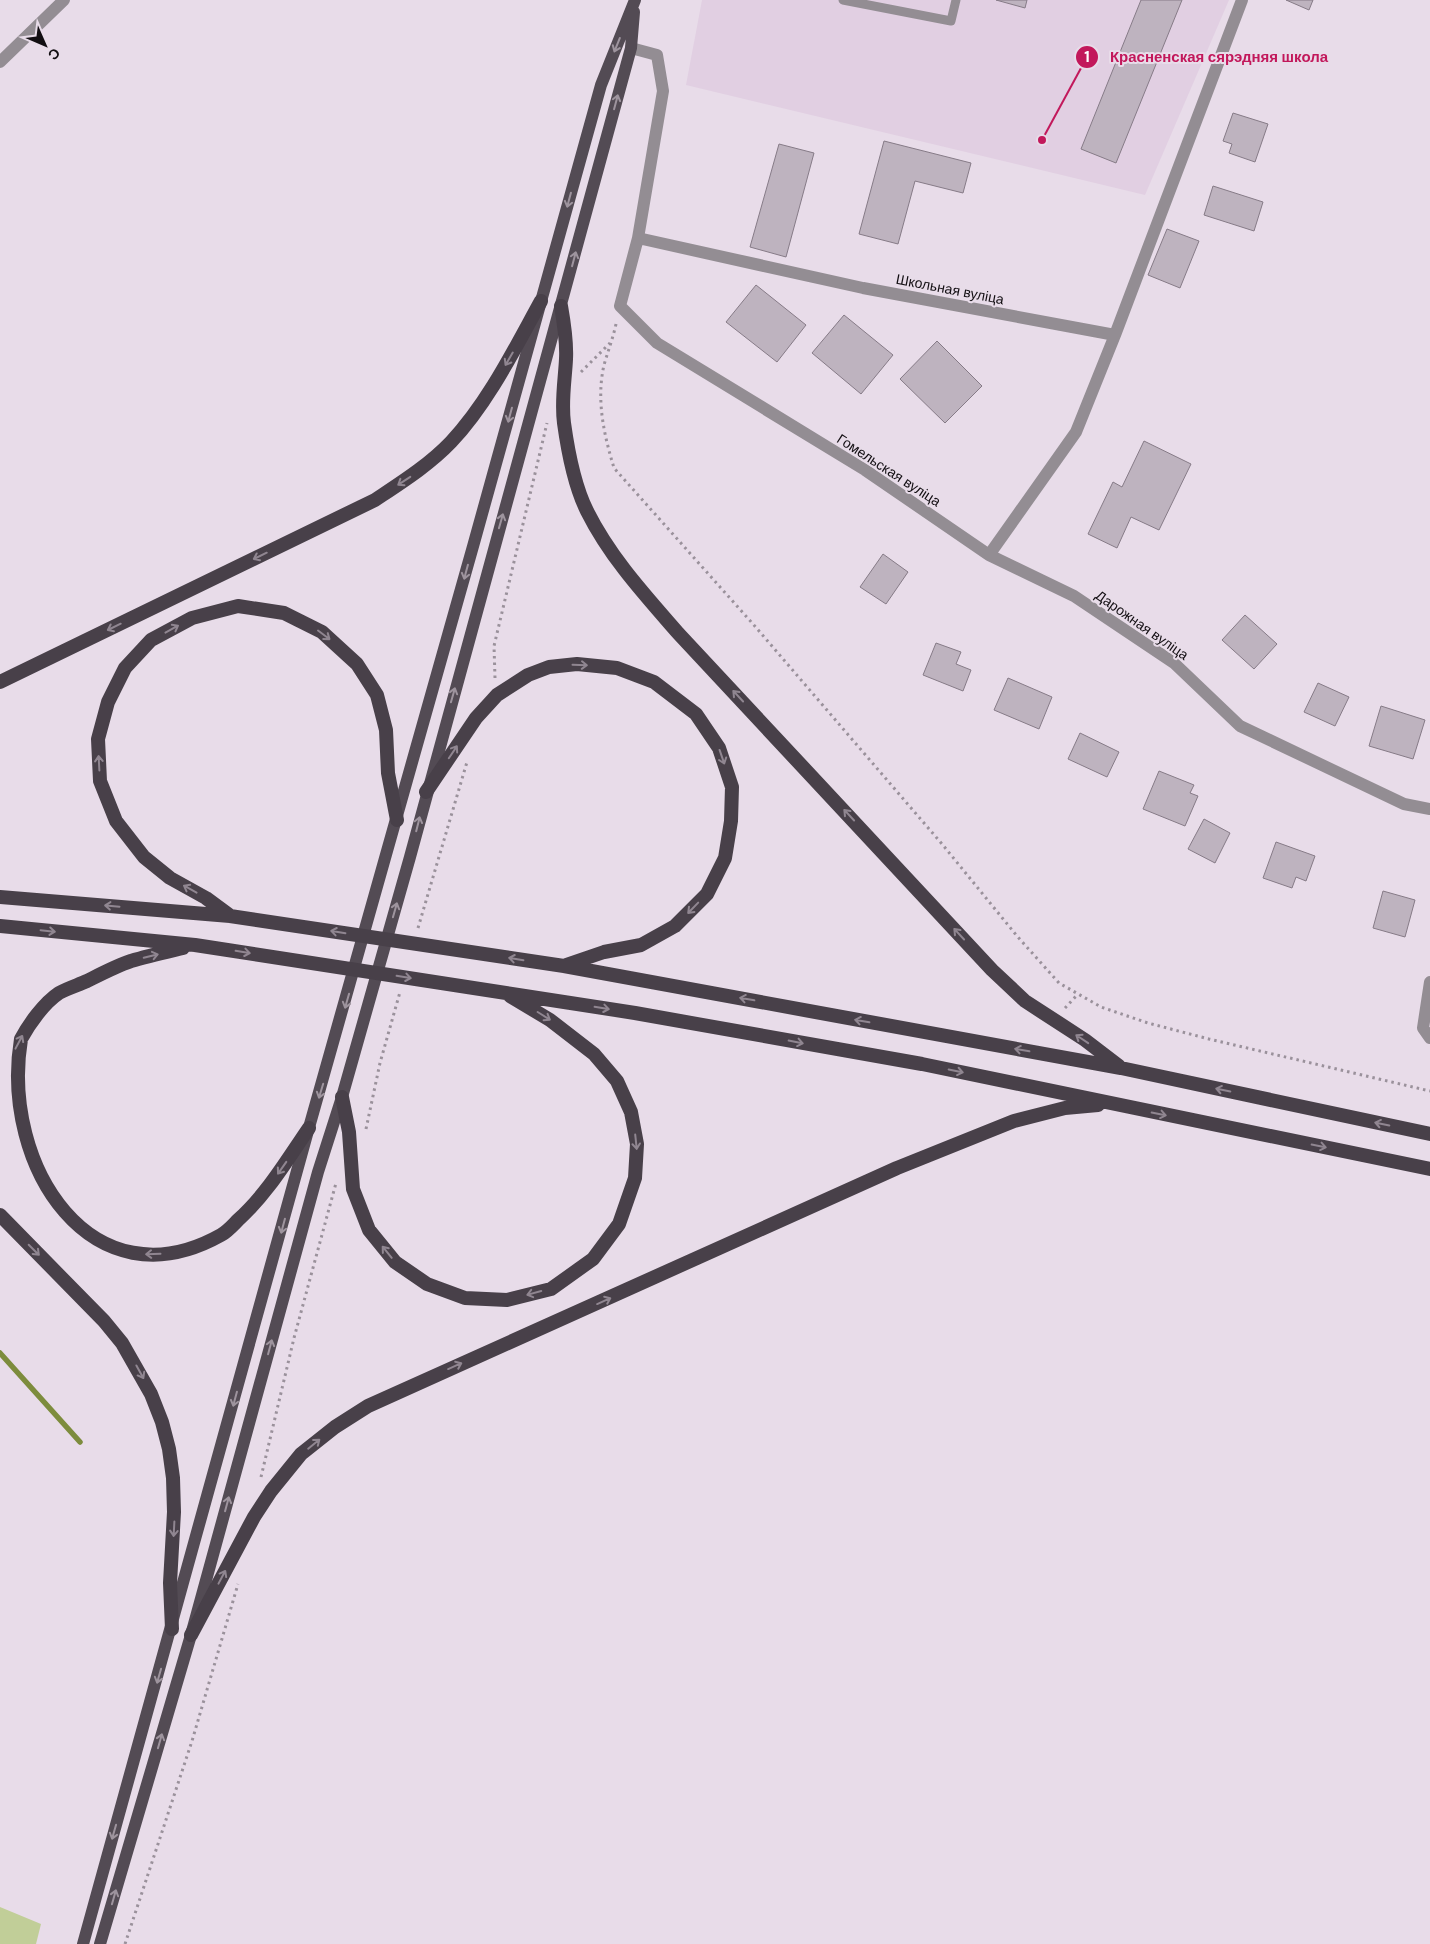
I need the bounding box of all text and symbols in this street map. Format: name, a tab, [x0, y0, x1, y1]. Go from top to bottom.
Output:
north arrow	[20, 20, 70, 70]
one-way arrow	[611, 37, 621, 52]
callout: Красненская сярэдняя школа	[1075, 42, 1338, 72]
text: С	[44, 44, 64, 64]
text: 1	[1084, 47, 1090, 67]
text: Красненская сярэдняя школа	[1110, 47, 1329, 67]
one-way arrow	[612, 94, 622, 110]
one-way arrow	[564, 192, 573, 208]
one-way arrow	[570, 251, 579, 267]
street label: Школьная вуліца	[894, 270, 1006, 308]
one-way arrow	[503, 351, 513, 365]
one-way arrow	[504, 407, 514, 423]
street label: Гомельская вуліца	[834, 430, 945, 510]
one-way arrow	[398, 476, 412, 486]
one-way arrow	[497, 514, 507, 530]
one-way arrow	[253, 552, 268, 561]
one-way arrow	[461, 564, 470, 580]
street label: Дарожная вуліца	[1092, 586, 1192, 664]
one-way arrow	[107, 623, 122, 632]
one-way arrow	[164, 623, 179, 633]
one-way arrow	[317, 630, 331, 640]
one-way arrow	[572, 660, 588, 669]
one-way arrow	[449, 687, 458, 703]
one-way arrow	[732, 690, 744, 703]
one-way arrow	[448, 745, 458, 759]
one-way arrow	[717, 749, 727, 765]
one-way arrow	[94, 755, 103, 771]
one-way arrow	[843, 808, 855, 821]
one-way arrow	[414, 817, 423, 833]
one-way arrow	[183, 883, 197, 893]
one-way arrow	[104, 901, 120, 911]
one-way arrow	[390, 902, 400, 918]
one-way arrow	[687, 902, 699, 914]
one-way arrow	[40, 926, 56, 936]
one-way arrow	[330, 927, 346, 937]
one-way arrow	[953, 928, 965, 941]
one-way arrow	[235, 948, 251, 958]
one-way arrow	[142, 951, 158, 960]
one-way arrow	[508, 953, 524, 963]
one-way arrow	[395, 972, 411, 982]
one-way arrow	[341, 992, 351, 1008]
one-way arrow	[739, 994, 755, 1004]
one-way arrow	[594, 1003, 610, 1013]
one-way arrow	[537, 1012, 551, 1022]
one-way arrow	[854, 1015, 870, 1025]
one-way arrow	[1075, 1034, 1089, 1044]
one-way arrow	[15, 1035, 25, 1050]
one-way arrow	[787, 1037, 803, 1047]
one-way arrow	[1014, 1044, 1030, 1054]
one-way arrow	[947, 1067, 963, 1076]
one-way arrow	[315, 1082, 325, 1098]
one-way arrow	[1216, 1085, 1232, 1094]
one-way arrow	[1151, 1109, 1167, 1119]
one-way arrow	[1375, 1118, 1391, 1128]
one-way arrow	[631, 1134, 640, 1150]
one-way arrow	[1310, 1142, 1326, 1151]
one-way arrow	[277, 1161, 287, 1175]
one-way arrow	[277, 1217, 287, 1233]
one-way arrow	[28, 1244, 40, 1256]
one-way arrow	[381, 1245, 392, 1258]
one-way arrow	[145, 1249, 161, 1258]
one-way arrow	[526, 1289, 542, 1299]
one-way arrow	[596, 1295, 611, 1305]
one-way arrow	[266, 1340, 275, 1356]
one-way arrow	[447, 1360, 462, 1370]
one-way arrow	[135, 1365, 145, 1380]
one-way arrow	[230, 1391, 239, 1407]
one-way arrow	[307, 1439, 320, 1450]
one-way arrow	[223, 1496, 232, 1512]
one-way arrow	[169, 1520, 178, 1536]
one-way arrow	[218, 1570, 228, 1585]
one-way arrow	[153, 1668, 163, 1684]
one-way arrow	[155, 1734, 165, 1750]
one-way arrow	[109, 1824, 119, 1840]
one-way arrow	[109, 1890, 119, 1906]

